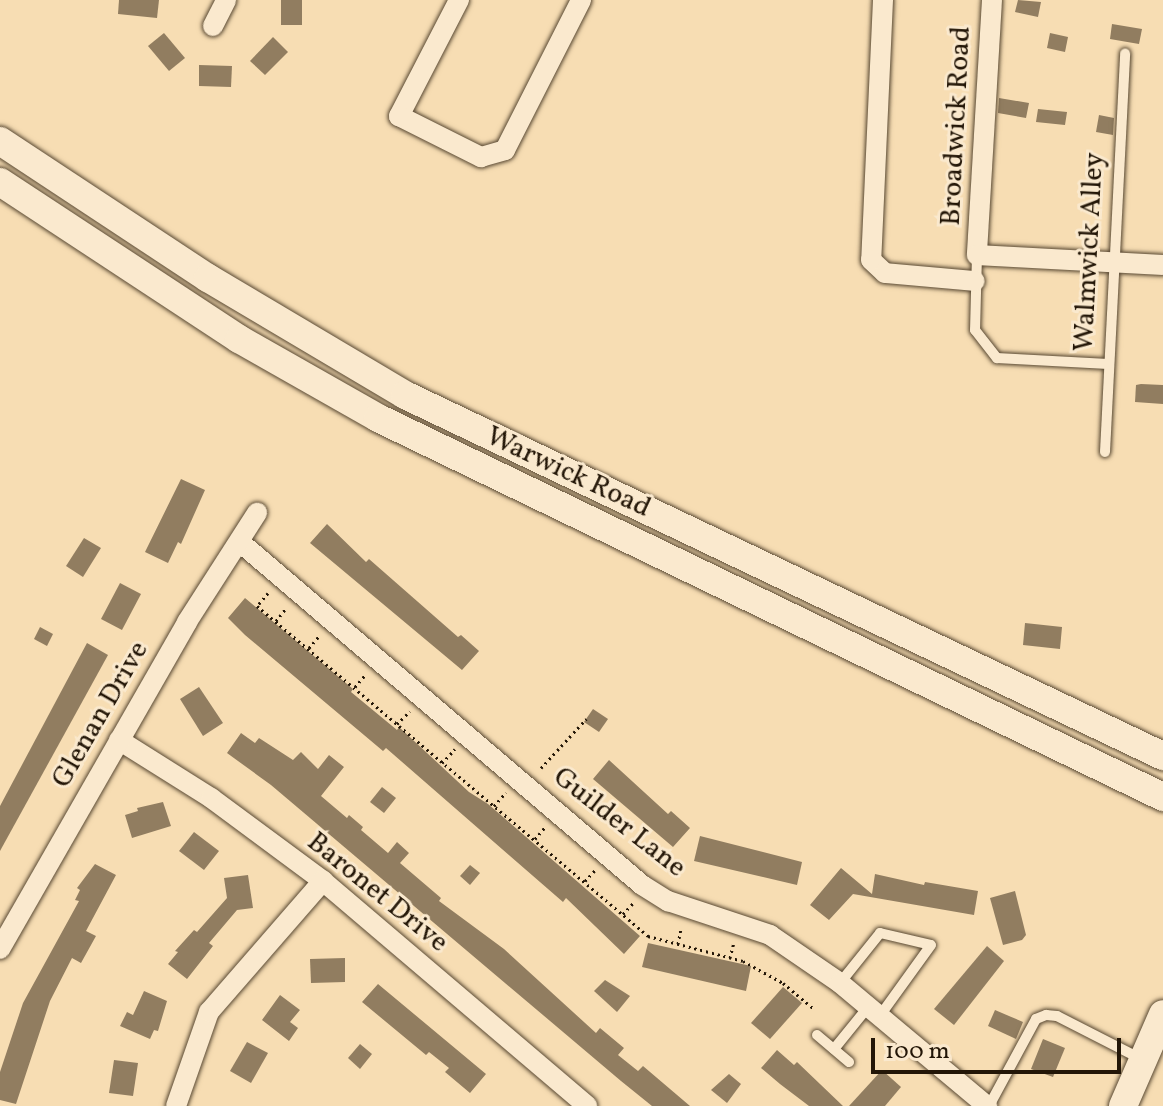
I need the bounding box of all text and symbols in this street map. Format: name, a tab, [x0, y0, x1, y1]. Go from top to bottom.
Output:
street label: Broadwick Road	[935, 25, 979, 227]
street label: Walmwick Alley	[1068, 152, 1112, 352]
street label: Warwick Road	[480, 420, 656, 526]
street label: Glenan Drive	[46, 636, 156, 794]
street label: Guilder Lane	[546, 761, 692, 885]
street label: Baronet Drive	[300, 826, 454, 960]
scale bar	[875, 1022, 1125, 1072]
text: 100 m	[885, 1035, 950, 1069]

